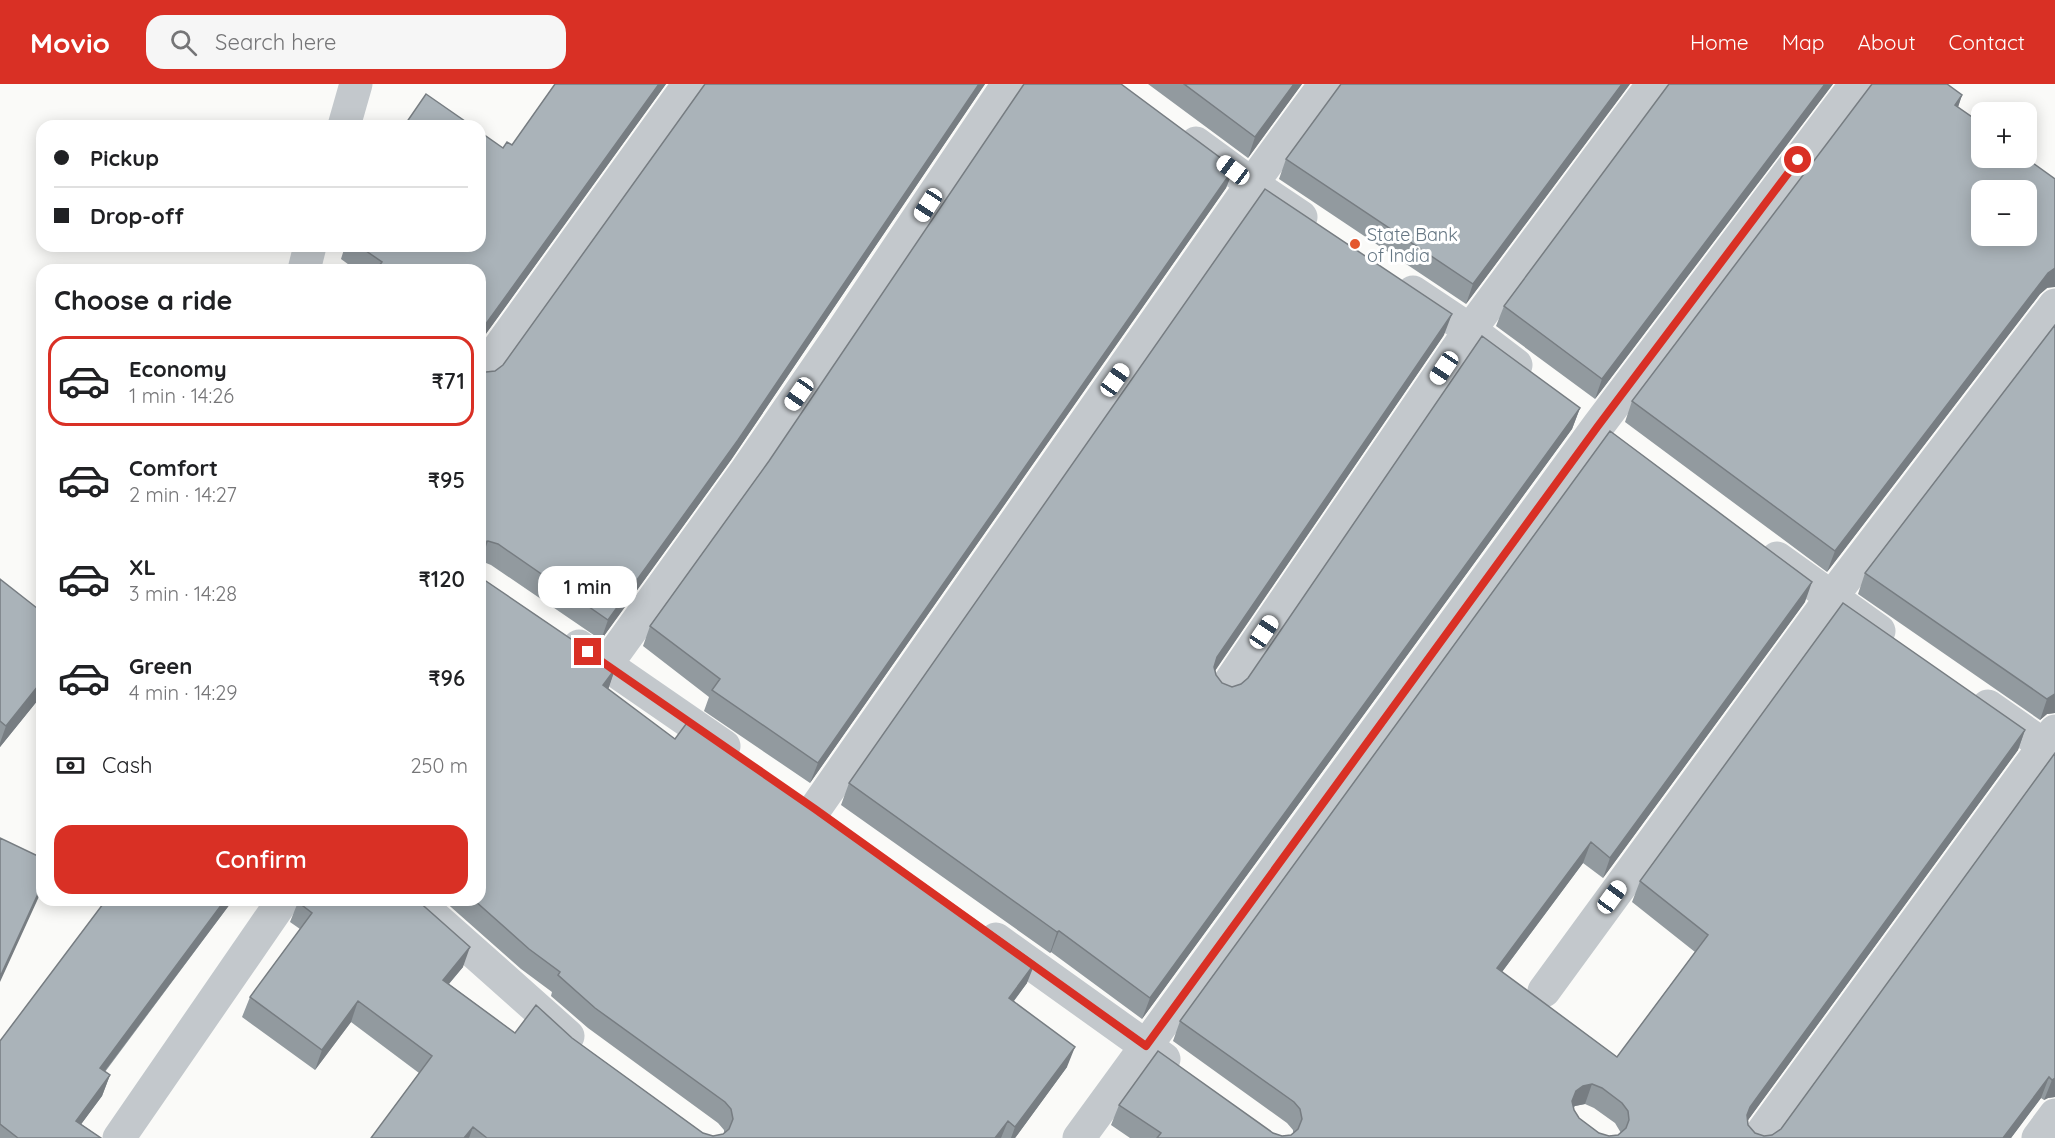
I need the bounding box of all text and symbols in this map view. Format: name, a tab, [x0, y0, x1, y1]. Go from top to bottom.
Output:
search box	[146, 15, 566, 69]
text: Movio	[30, 25, 110, 60]
icon: search	[167, 26, 200, 59]
text: Search here	[215, 28, 337, 56]
text: Home	[1690, 29, 1749, 55]
text: Map	[1782, 29, 1825, 55]
text: About	[1858, 29, 1916, 55]
text: Contact	[1949, 29, 2025, 55]
map controls	[1971, 102, 2037, 246]
button: +	[1971, 102, 2037, 168]
text: Pickup	[90, 144, 159, 172]
route start	[1784, 146, 1811, 173]
car	[1213, 152, 1253, 188]
button: −	[1971, 180, 2037, 246]
car	[911, 185, 945, 225]
text: Drop-off	[90, 202, 184, 230]
place label: State Bank of India	[1367, 223, 1458, 267]
marker: State Bank of India	[1348, 237, 1362, 251]
text: Choose a ride	[54, 283, 232, 317]
car	[1426, 348, 1462, 388]
icon: car	[57, 354, 111, 408]
text: Economy	[129, 355, 227, 383]
car	[1097, 360, 1133, 400]
text: ₹71	[432, 367, 465, 395]
car	[781, 374, 817, 414]
text: 1 min · 14:26	[129, 383, 234, 408]
icon: car	[57, 453, 111, 507]
text: Comfort	[129, 454, 218, 482]
text: ₹95	[428, 466, 465, 494]
text: 2 min · 14:27	[129, 482, 237, 507]
icon: car	[57, 552, 111, 606]
text: XL	[129, 553, 156, 581]
text: ₹120	[419, 565, 465, 593]
callout: 1 min	[538, 565, 638, 607]
text: 1 min	[564, 574, 611, 599]
text: 3 min · 14:28	[129, 581, 237, 606]
car	[1246, 612, 1282, 652]
route end	[574, 638, 601, 665]
icon: car	[57, 651, 111, 705]
text: Green	[129, 652, 192, 680]
text: ₹96	[428, 664, 465, 692]
text: 4 min · 14:29	[129, 680, 238, 705]
icon: cash	[54, 749, 87, 782]
text: Cash	[102, 751, 153, 779]
text: 250 m	[410, 753, 468, 778]
button: Confirm	[54, 825, 468, 894]
car	[1594, 877, 1630, 917]

